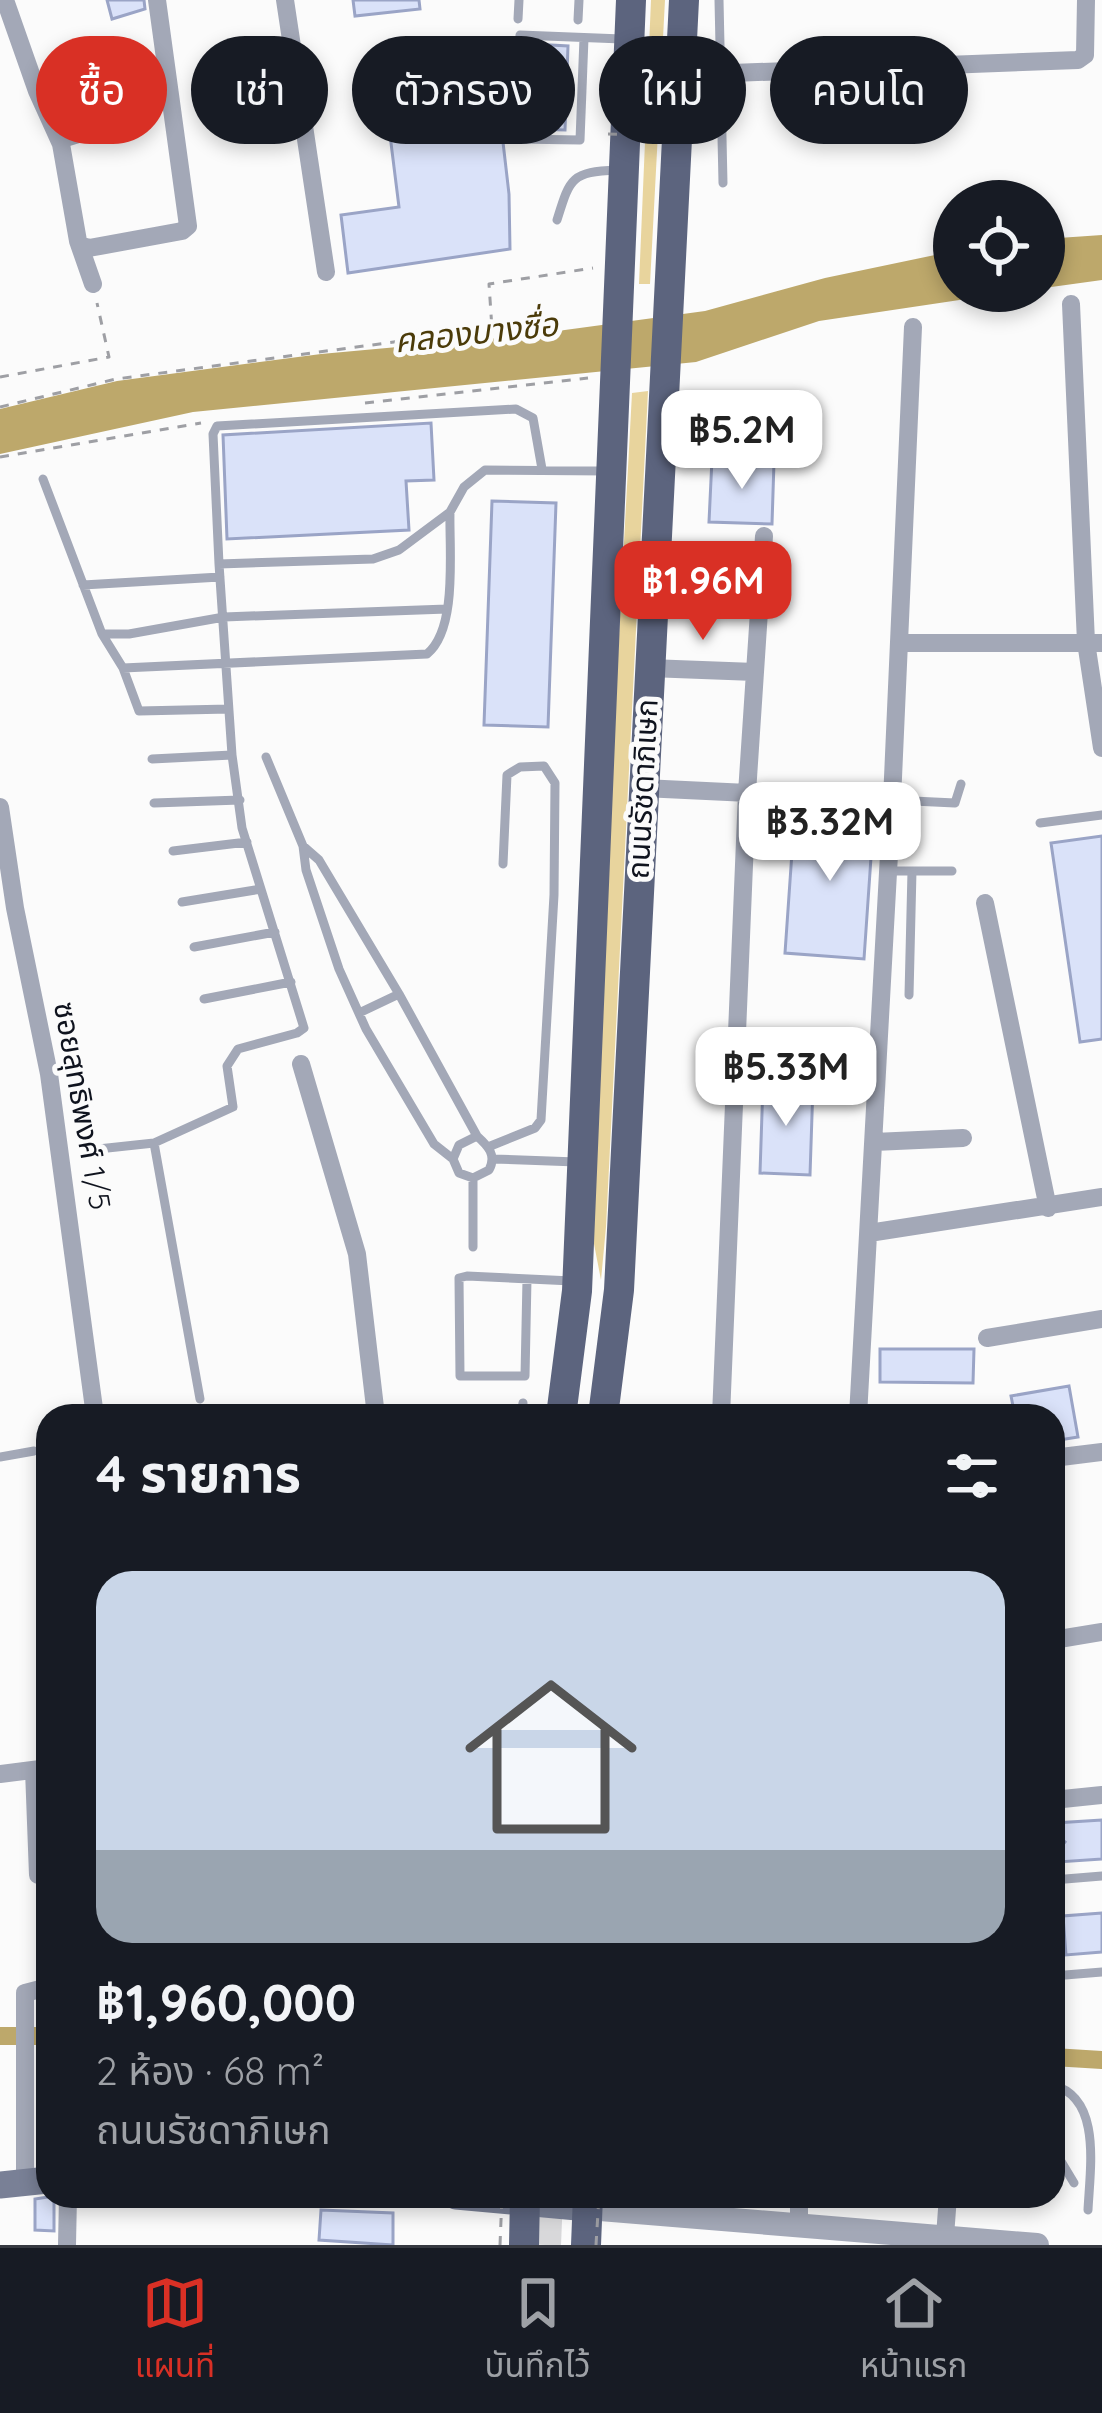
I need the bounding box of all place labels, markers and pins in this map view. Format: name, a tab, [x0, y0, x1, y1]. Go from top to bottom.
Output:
pin: ฿5.2M	[658, 390, 826, 492]
pin: ฿1.96M	[605, 541, 801, 643]
pin: ฿3.32M	[732, 782, 928, 884]
pin: ฿5.33M	[688, 1027, 884, 1129]

